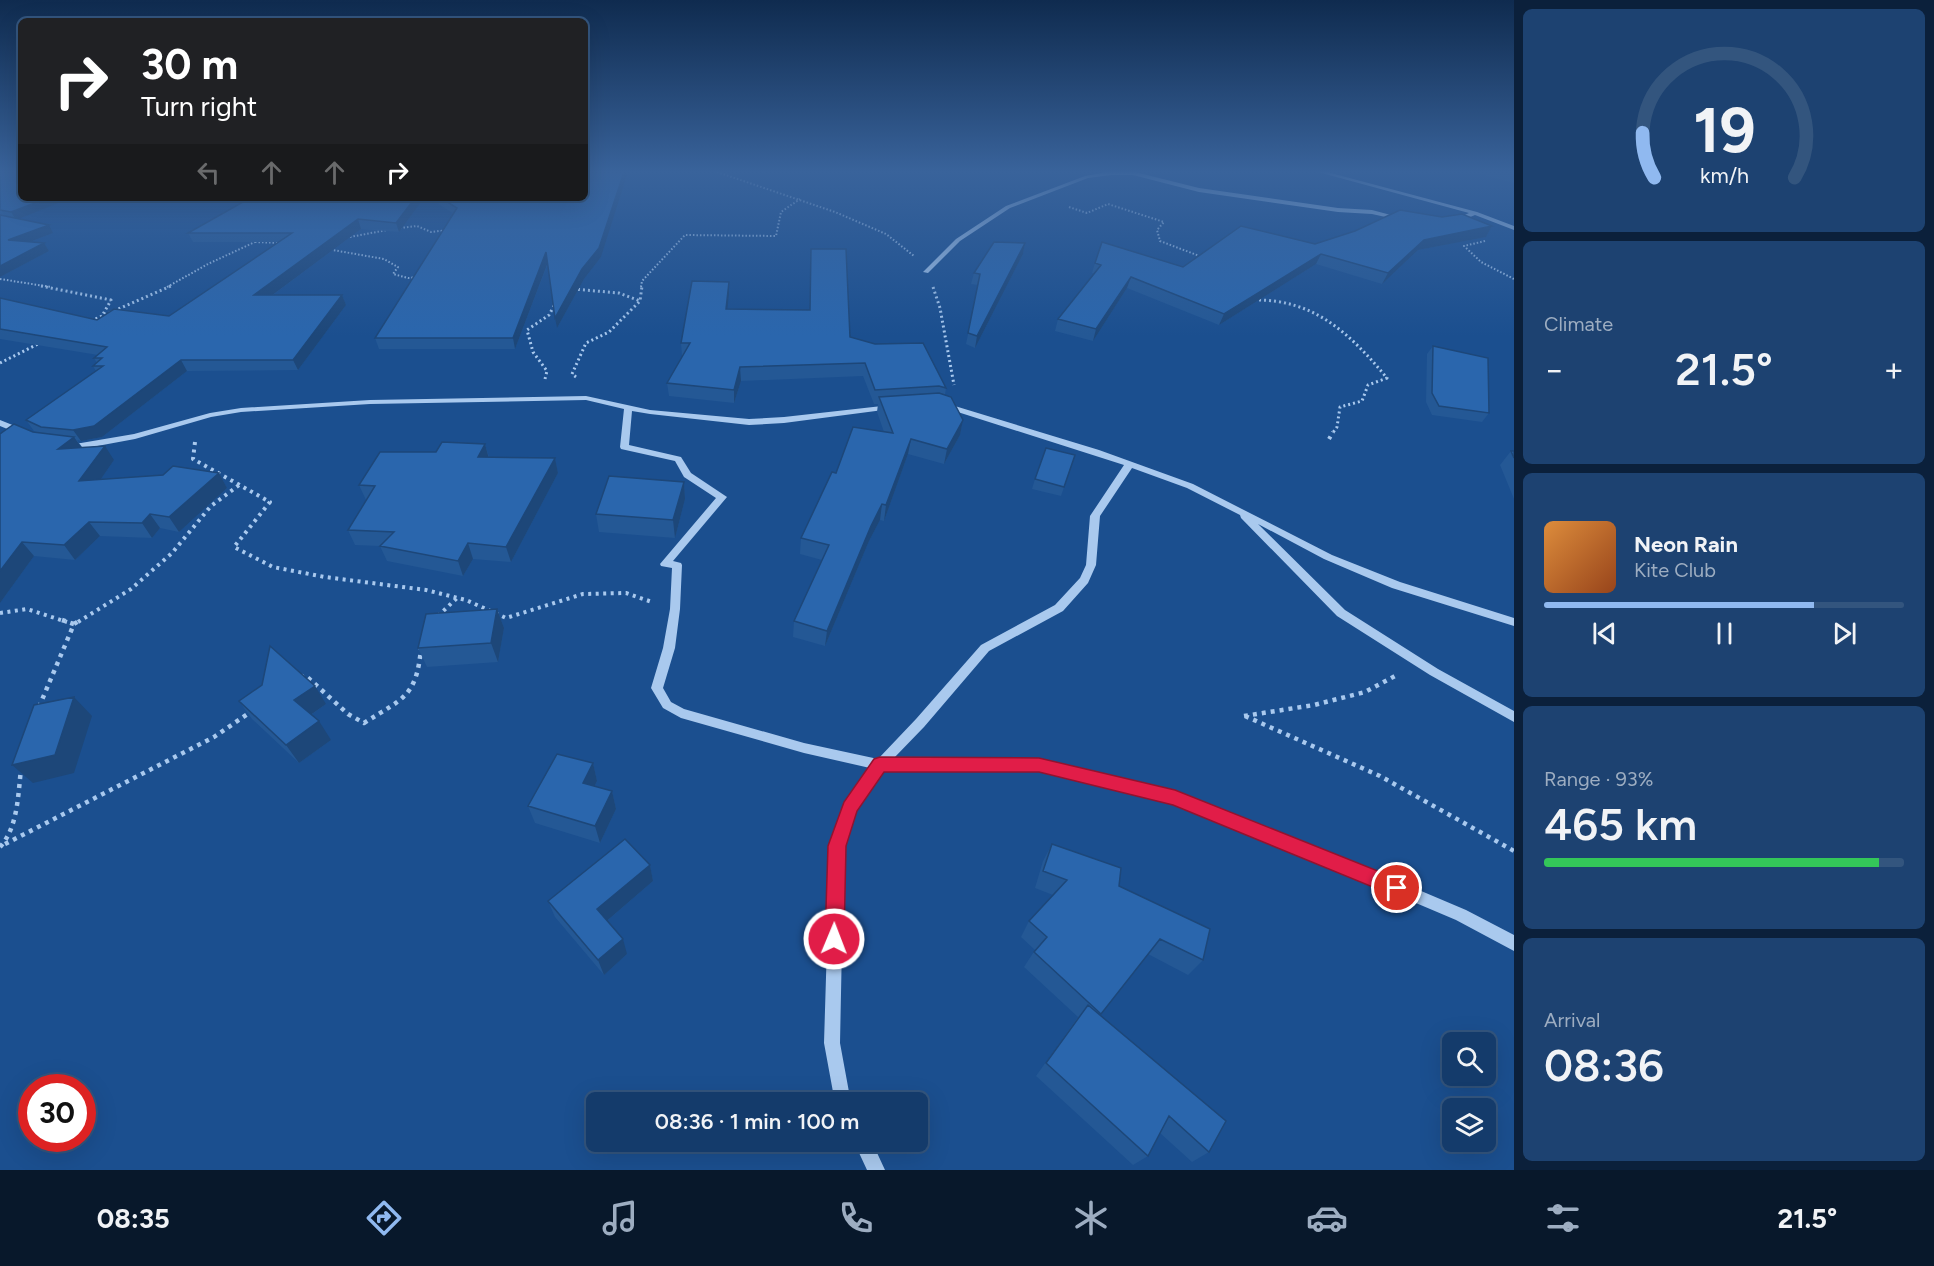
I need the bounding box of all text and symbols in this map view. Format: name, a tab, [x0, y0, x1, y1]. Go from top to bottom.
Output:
text: 30 m	[141, 39, 238, 90]
icon: right	[42, 42, 120, 120]
text: Turn right	[141, 90, 257, 123]
text: 19	[1693, 93, 1755, 168]
icon: left	[192, 156, 225, 189]
icon: ahead	[255, 156, 288, 189]
icon: ahead	[318, 156, 351, 189]
icon: right	[381, 156, 414, 189]
text: km/h	[1700, 163, 1748, 188]
text: Climate	[1544, 312, 1613, 336]
text: 21.5°	[1675, 342, 1773, 396]
text: −	[1544, 350, 1565, 389]
text: +	[1883, 350, 1904, 389]
text: Neon Rain	[1634, 531, 1738, 558]
text: Kite Club	[1634, 558, 1716, 582]
icon: previous	[1588, 617, 1621, 650]
icon: pause	[1708, 617, 1741, 650]
icon: next	[1828, 617, 1861, 650]
text: Range · 93%	[1544, 767, 1653, 791]
text: 465 km	[1544, 797, 1697, 851]
pin	[1371, 862, 1422, 913]
icon: arrive	[1380, 871, 1413, 904]
position arrow	[802, 907, 866, 971]
text: Arrival	[1544, 1008, 1600, 1032]
map controls	[1442, 1032, 1496, 1152]
button: search	[1442, 1032, 1496, 1086]
text: 08:36	[1544, 1038, 1664, 1092]
speed limit sign: 30	[18, 1074, 96, 1152]
button: layers	[1442, 1098, 1496, 1152]
text: 08:36 · 1 min · 100 m	[655, 1108, 859, 1135]
icon: directions	[363, 1197, 405, 1239]
icon: music	[599, 1197, 641, 1239]
icon: phone	[835, 1197, 877, 1239]
icon: climate	[1070, 1197, 1112, 1239]
icon: car	[1306, 1197, 1348, 1239]
icon: filters	[1542, 1197, 1584, 1239]
text: 08:35	[97, 1202, 170, 1235]
text: 21.5°	[1778, 1202, 1837, 1235]

